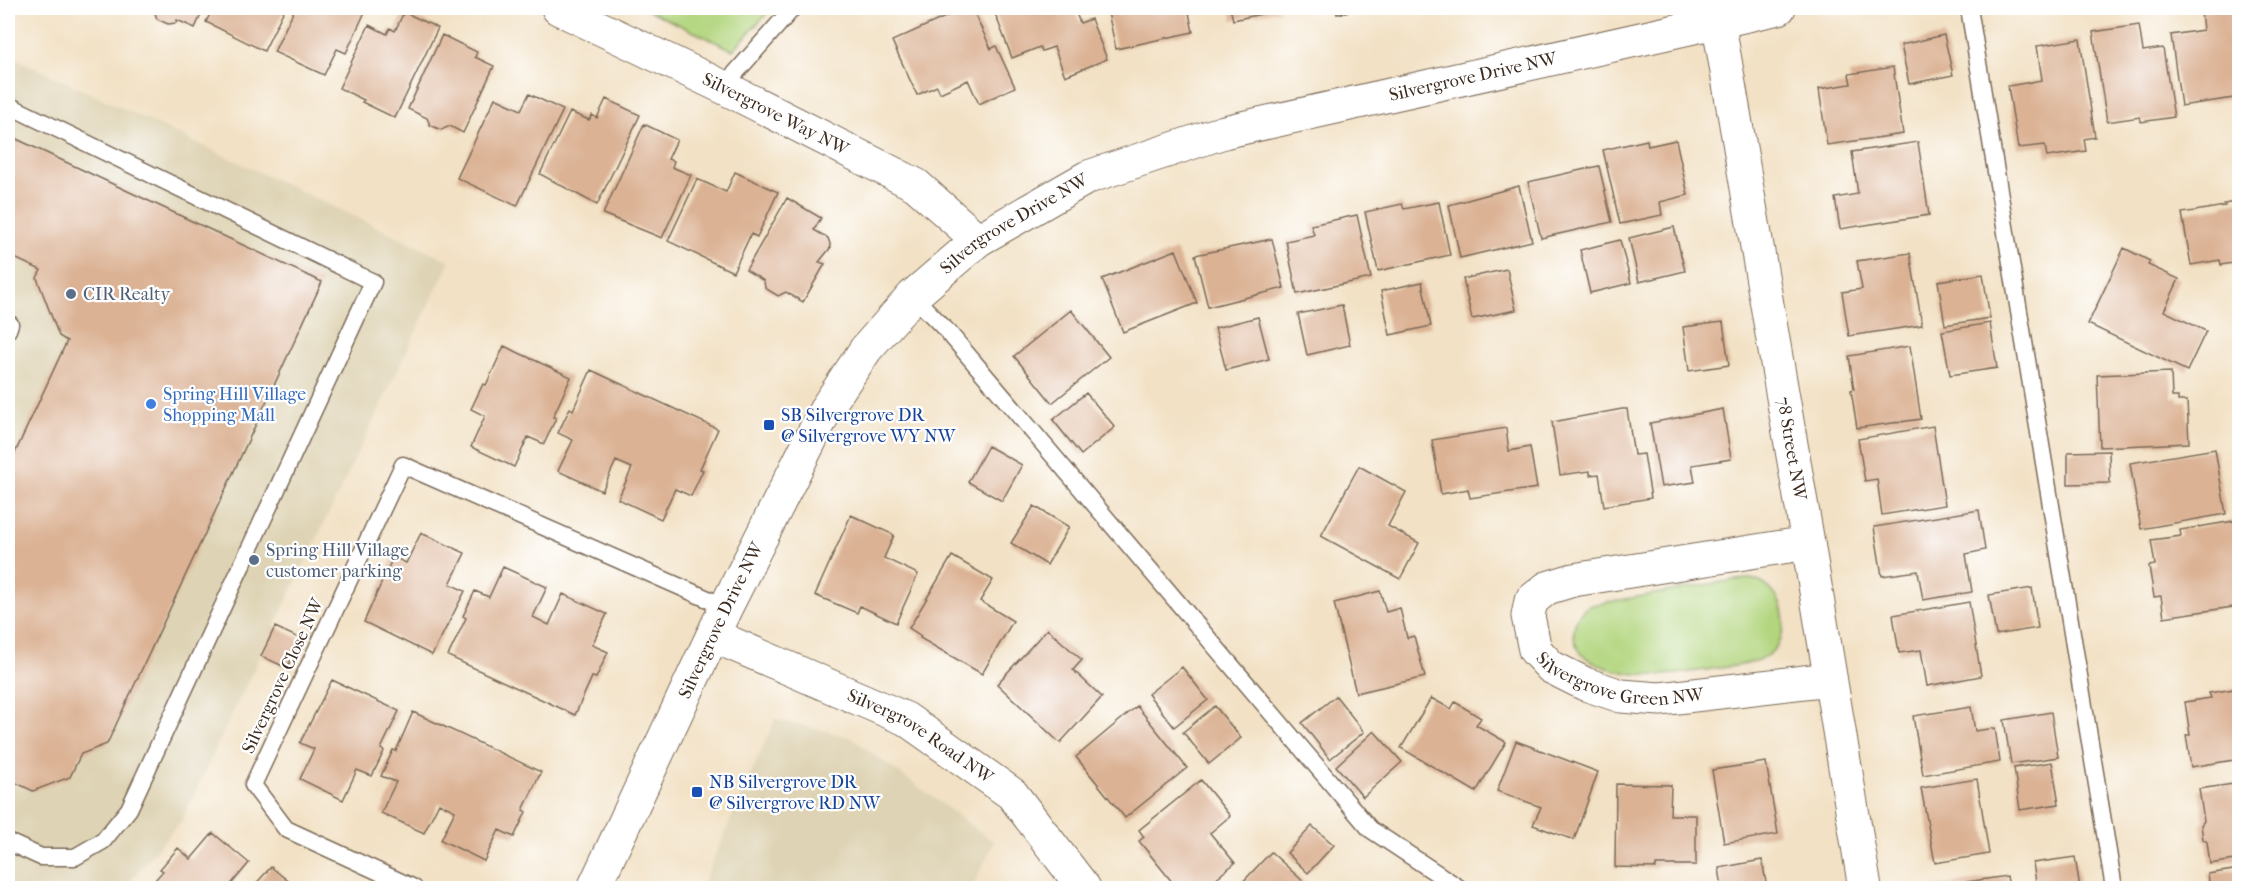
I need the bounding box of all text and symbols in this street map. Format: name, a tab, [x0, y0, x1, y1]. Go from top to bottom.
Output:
street label: Silvergrove Drive NW	[1387, 47, 1560, 105]
street label: Silvergrove Way NW	[699, 68, 854, 160]
street label: Silvergrove Drive NW	[936, 168, 1092, 278]
place label: CIR Realty	[83, 284, 171, 305]
marker: CIR Realty	[64, 287, 78, 301]
place label: Spring Hill Village Shopping Mall	[163, 384, 306, 426]
street label: 78 Street NW	[1773, 395, 1811, 503]
marker: Spring Hill Village Shopping Mall	[144, 397, 158, 411]
place label: SB Silvergrove DR @ Silvergrove WY NW	[781, 405, 957, 447]
marker: SB Silvergrove DR @ Silvergrove WY NW	[762, 418, 776, 432]
street label: Silvergrove Drive NW	[674, 538, 768, 702]
place label: Spring Hill Village customer parking	[266, 540, 409, 582]
marker: Spring Hill Village customer parking	[247, 553, 261, 567]
street label: Silvergrove Close NW	[238, 594, 329, 757]
street label: Silvergrove Green NW	[1532, 647, 1706, 710]
street label: Silvergrove Road NW	[844, 684, 998, 789]
place label: NB Silvergrove DR @ Silvergrove RD NW	[709, 772, 881, 814]
marker: NB Silvergrove DR @ Silvergrove RD NW	[690, 785, 704, 799]

